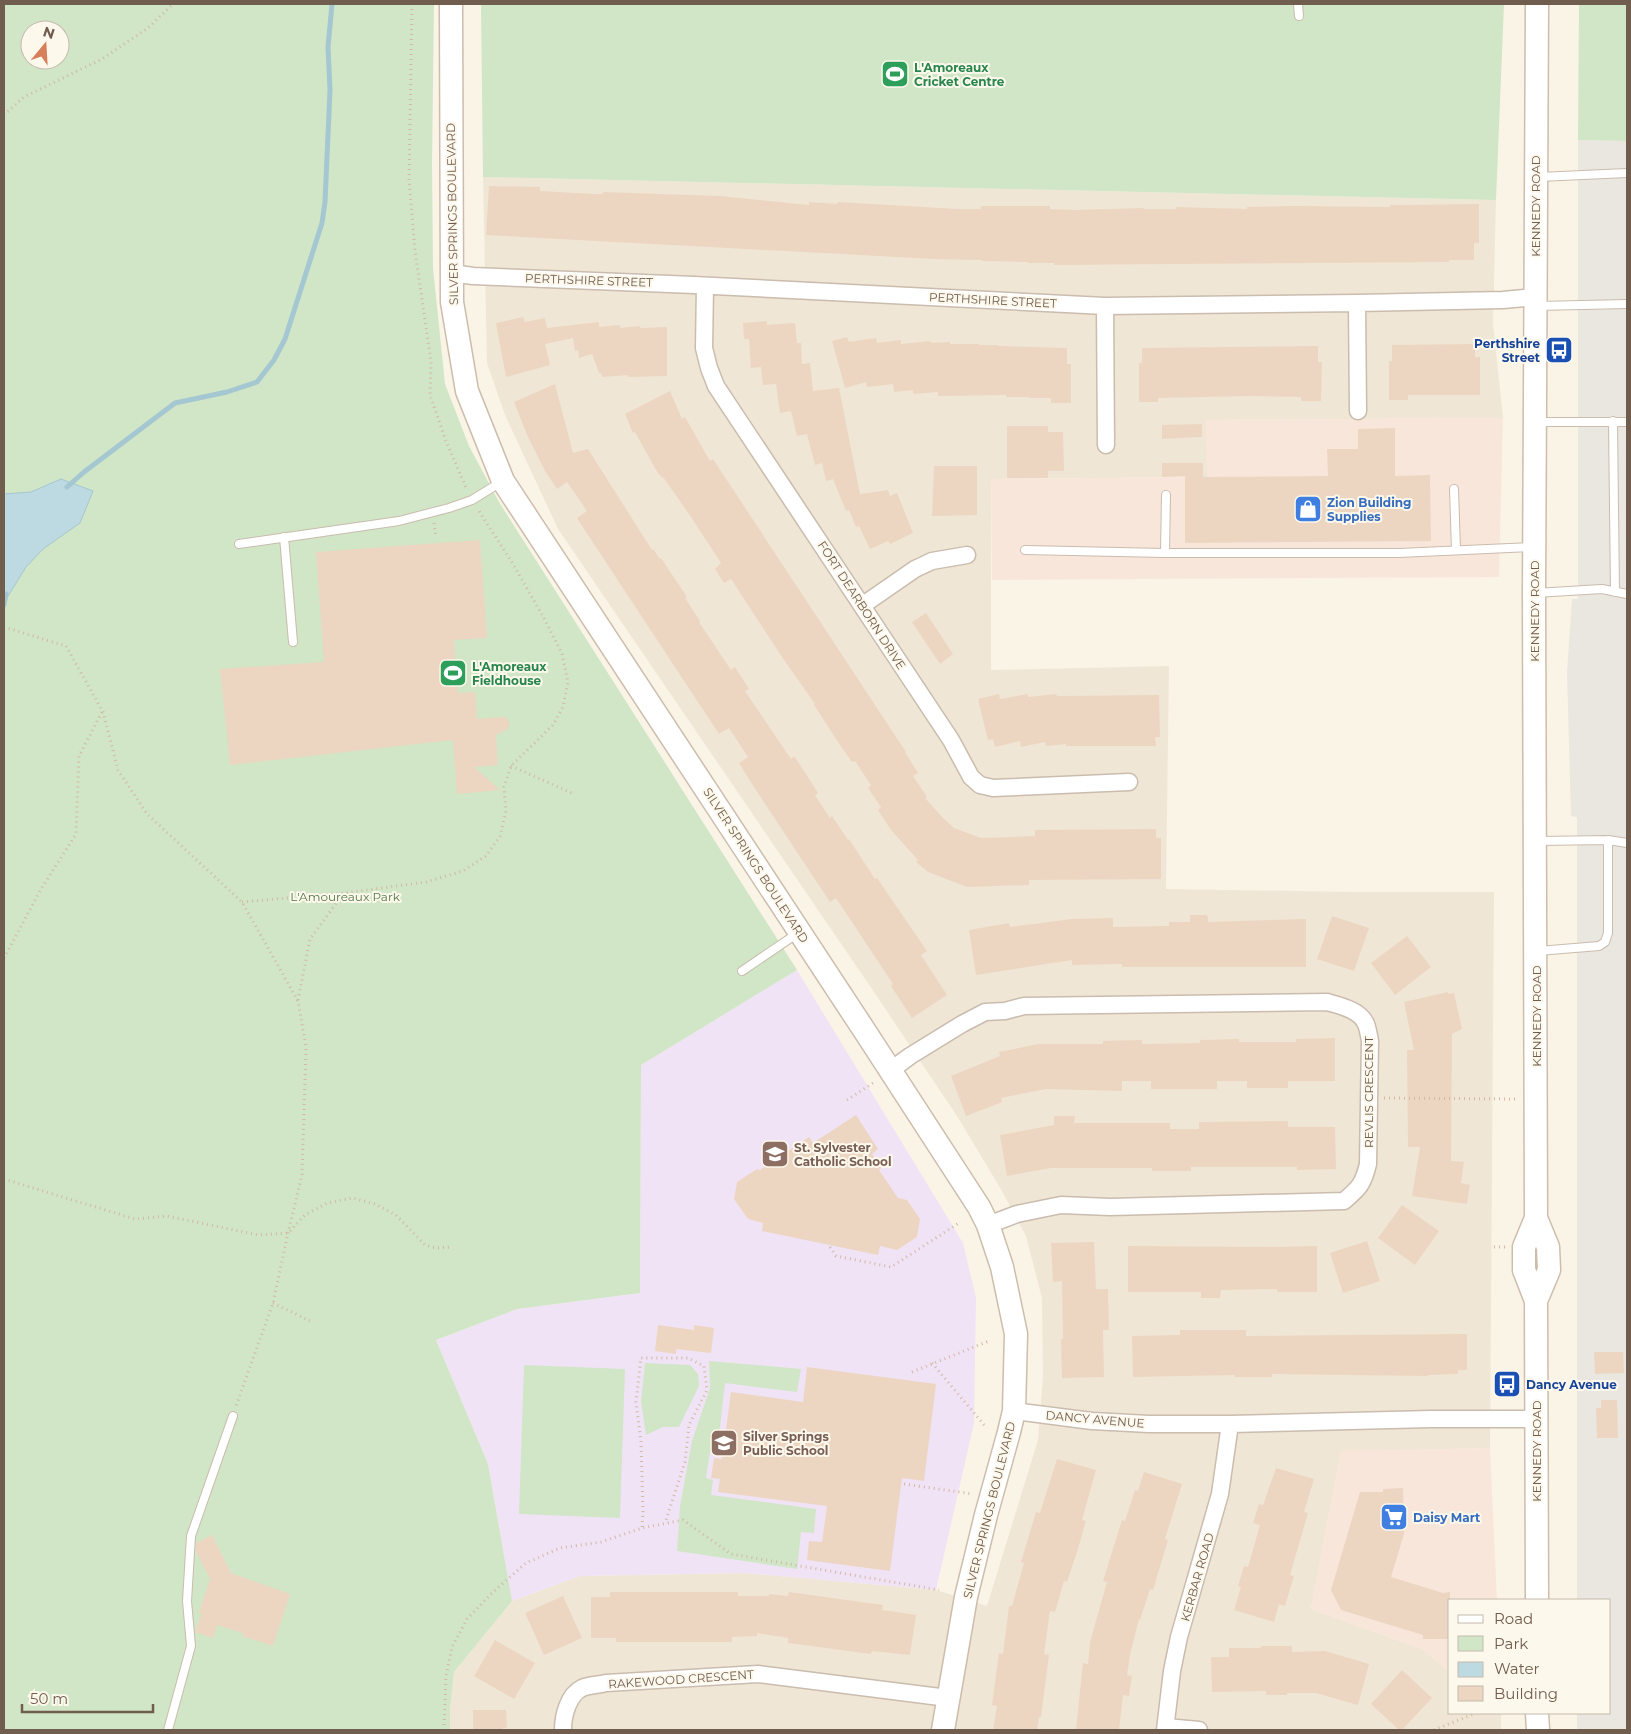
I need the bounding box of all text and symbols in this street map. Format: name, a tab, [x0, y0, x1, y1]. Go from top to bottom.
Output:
north arrow	[20, 20, 70, 70]
text: N	[41, 22, 57, 43]
sports icon: L'Amoreaux Cricket Centre	[880, 59, 910, 89]
place label: L'Amoreaux Cricket Centre	[914, 60, 1005, 89]
street label: SILVER SPRINGS BOULEVARD	[443, 123, 461, 305]
street label: KENNEDY ROAD	[1528, 155, 1543, 257]
street label: PERTHSHIRE STREET	[525, 270, 653, 290]
street label: PERTHSHIRE STREET	[929, 289, 1057, 311]
bus stop icon: Perthshire Street	[1544, 335, 1574, 365]
place label: Perthshire Street	[1474, 336, 1541, 365]
shop icon: Zion Building Supplies	[1293, 494, 1323, 524]
place label: Zion Building Supplies	[1327, 495, 1412, 524]
street label: FORT DEARBORN DRIVE	[815, 538, 909, 672]
street label: KENNEDY ROAD	[1527, 560, 1542, 662]
sports icon: L'Amoreaux Fieldhouse	[438, 658, 468, 688]
place label: L'Amoreaux Fieldhouse	[472, 659, 547, 688]
street label: SILVER SPRINGS BOULEVARD	[700, 785, 812, 945]
park label: L'Amoureaux Park	[290, 889, 401, 904]
street label: KENNEDY ROAD	[1529, 965, 1544, 1067]
street label: REVLIS CRESCENT	[1361, 1036, 1376, 1148]
school or university icon: St. Sylvester Catholic School	[760, 1139, 790, 1169]
place label: St. Sylvester Catholic School	[794, 1140, 892, 1169]
bus stop icon: Dancy Avenue	[1492, 1369, 1522, 1399]
place label: Dancy Avenue	[1526, 1377, 1617, 1392]
street label: KENNEDY ROAD	[1529, 1400, 1544, 1502]
street label: DANCY AVENUE	[1045, 1407, 1145, 1431]
street label: SILVER SPRINGS BOULEVARD	[960, 1420, 1018, 1600]
school or university icon: Silver Springs Public School	[709, 1428, 739, 1458]
place label: Silver Springs Public School	[743, 1429, 829, 1458]
supermarket icon: Daisy Mart	[1379, 1502, 1409, 1532]
place label: Daisy Mart	[1413, 1510, 1481, 1525]
street label: KERBAR ROAD	[1177, 1531, 1217, 1623]
legend	[1448, 1599, 1611, 1714]
text: Road	[1494, 1609, 1533, 1628]
text: Park	[1494, 1634, 1528, 1653]
text: Water	[1494, 1659, 1540, 1678]
street label: RAKEWOOD CRESCENT	[608, 1666, 754, 1692]
scale bar	[22, 1682, 154, 1714]
text: Building	[1494, 1684, 1558, 1703]
text: 50 m	[30, 1689, 68, 1708]

